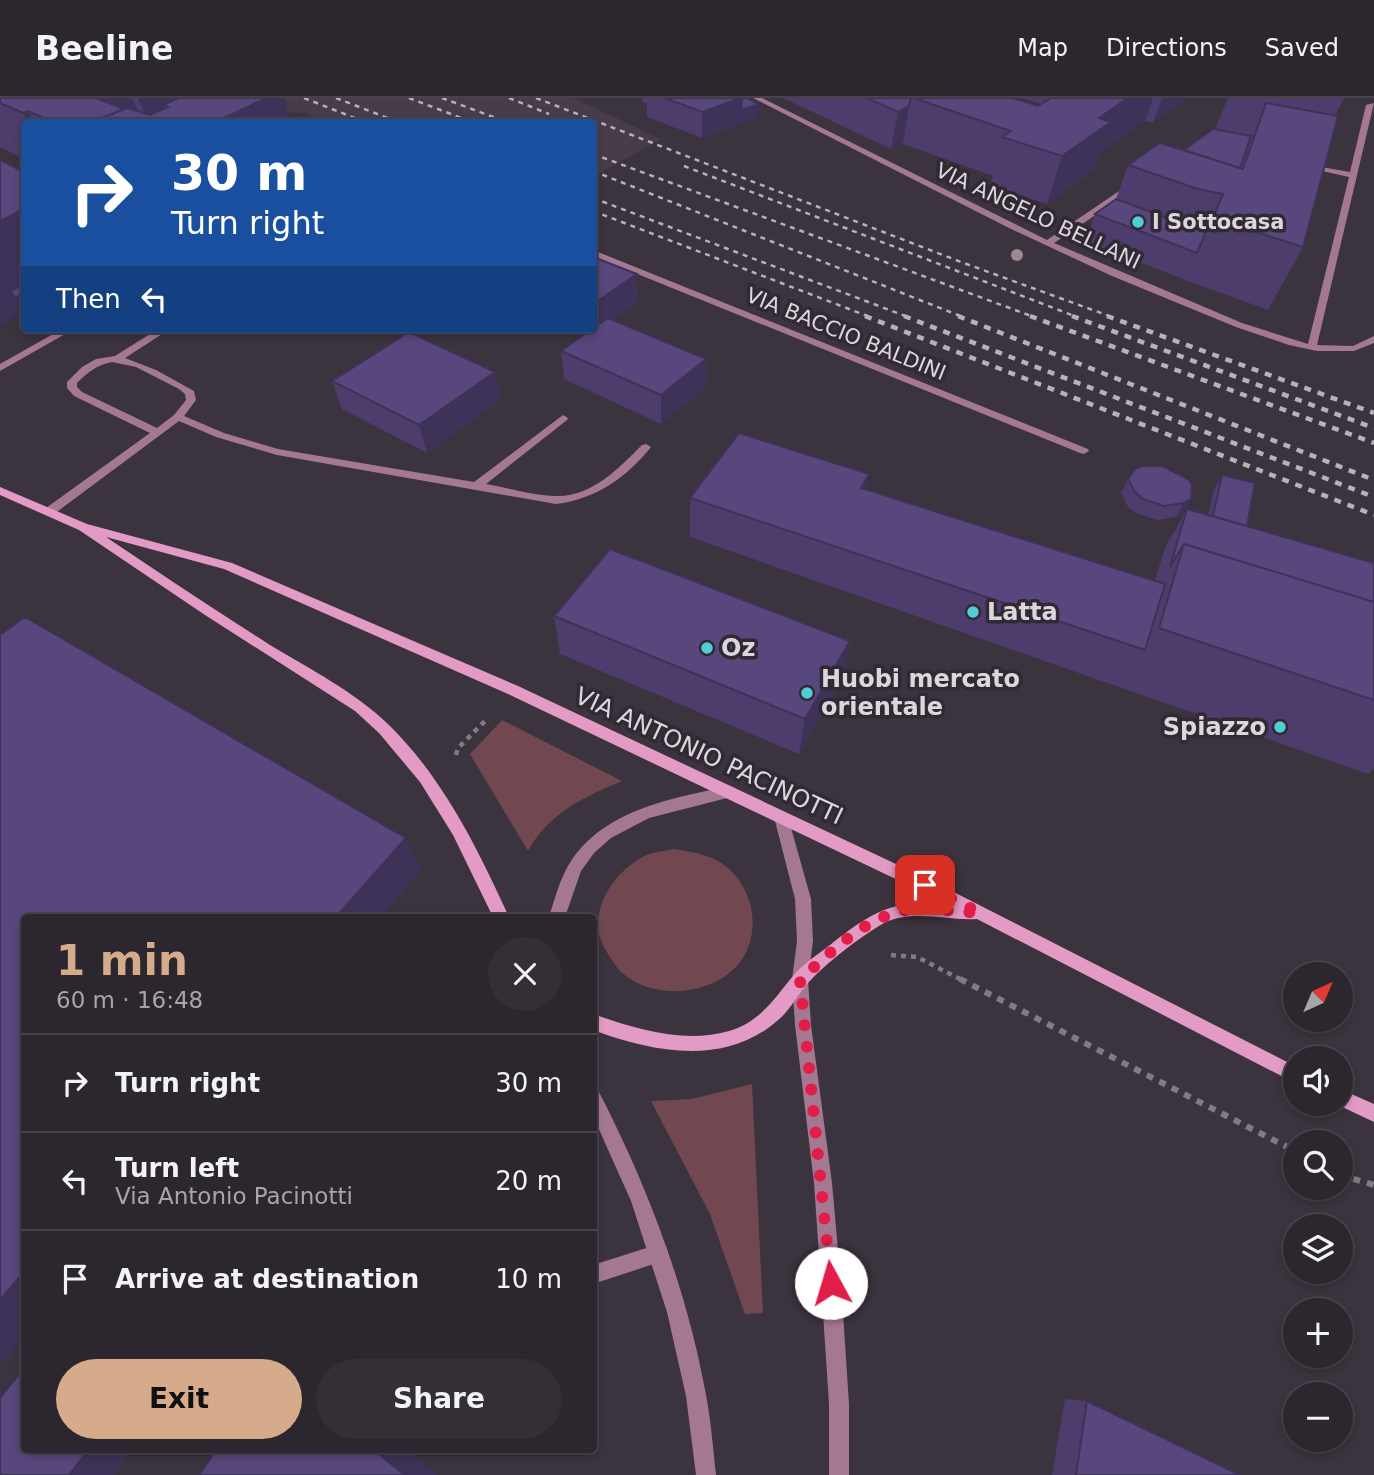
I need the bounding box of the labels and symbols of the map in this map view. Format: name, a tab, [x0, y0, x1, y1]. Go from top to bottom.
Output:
street label: VIA ANGELO BELLANI	[932, 158, 1144, 274]
place label: I Sottocasa	[1152, 210, 1284, 234]
marker: I Sottocasa	[1130, 214, 1146, 230]
street label: VIA BACCIO BALDINI	[743, 283, 949, 385]
place label: Latta	[987, 598, 1058, 626]
marker: Latta	[965, 604, 981, 620]
place label: Oz	[721, 634, 755, 662]
marker: Oz	[699, 640, 715, 656]
place label: Huobi mercato orientale	[821, 665, 1020, 721]
street label: VIA ANTONIO PACINOTTI	[570, 681, 848, 831]
marker: Huobi mercato orientale	[799, 685, 815, 701]
place label: Spiazzo	[1163, 713, 1266, 741]
marker: Spiazzo	[1272, 719, 1288, 735]
pin	[895, 855, 955, 915]
north arrow	[1283, 962, 1353, 1032]
position arrow	[794, 1246, 868, 1320]

